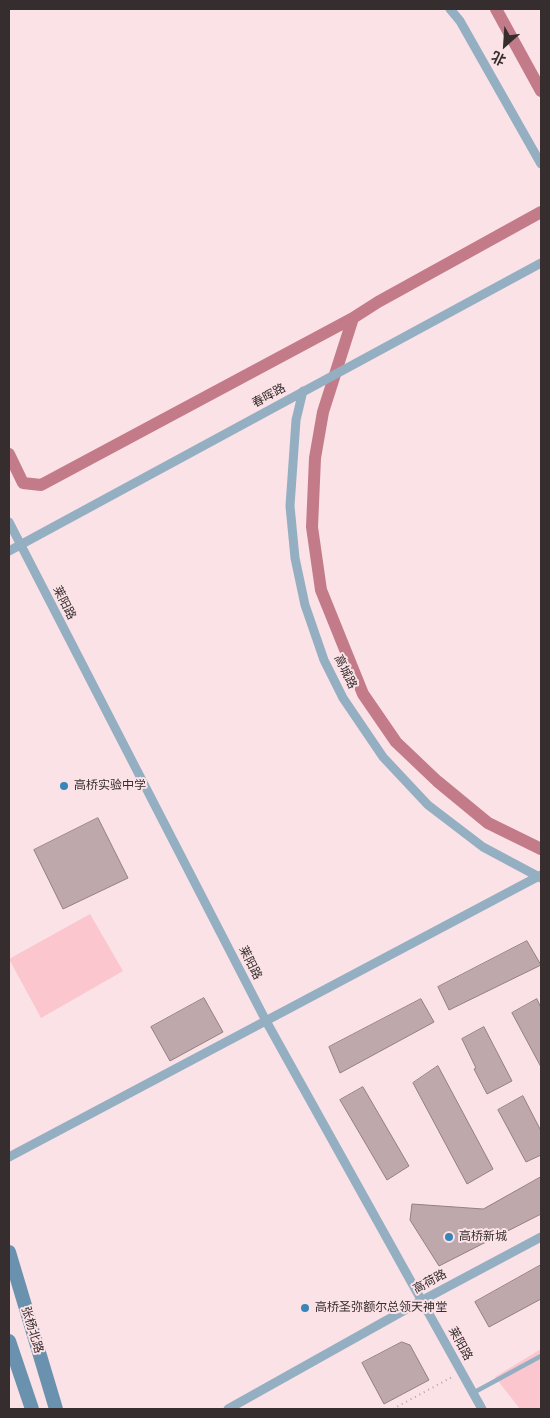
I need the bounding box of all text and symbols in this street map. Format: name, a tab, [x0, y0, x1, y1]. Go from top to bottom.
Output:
north arrow	[480, 20, 530, 70]
text: 北	[489, 48, 508, 69]
street label: 春晖路	[250, 381, 288, 411]
street label: 莱阳路	[49, 584, 79, 622]
street label: 高城路	[331, 653, 359, 691]
place label: 高桥实验中学	[74, 779, 146, 793]
marker: 高桥实验中学	[58, 780, 70, 792]
street label: 莱阳路	[235, 944, 265, 982]
place label: 高桥新城	[459, 1230, 507, 1244]
marker: 高桥新城	[443, 1231, 455, 1243]
street label: 高荷路	[411, 1267, 449, 1297]
place label: 高桥圣弥额尔总领天神堂	[315, 1301, 447, 1315]
marker: 高桥圣弥额尔总领天神堂	[299, 1302, 311, 1314]
street label: 张杨北路	[18, 1305, 46, 1355]
street label: 莱阳路	[445, 1325, 475, 1363]

